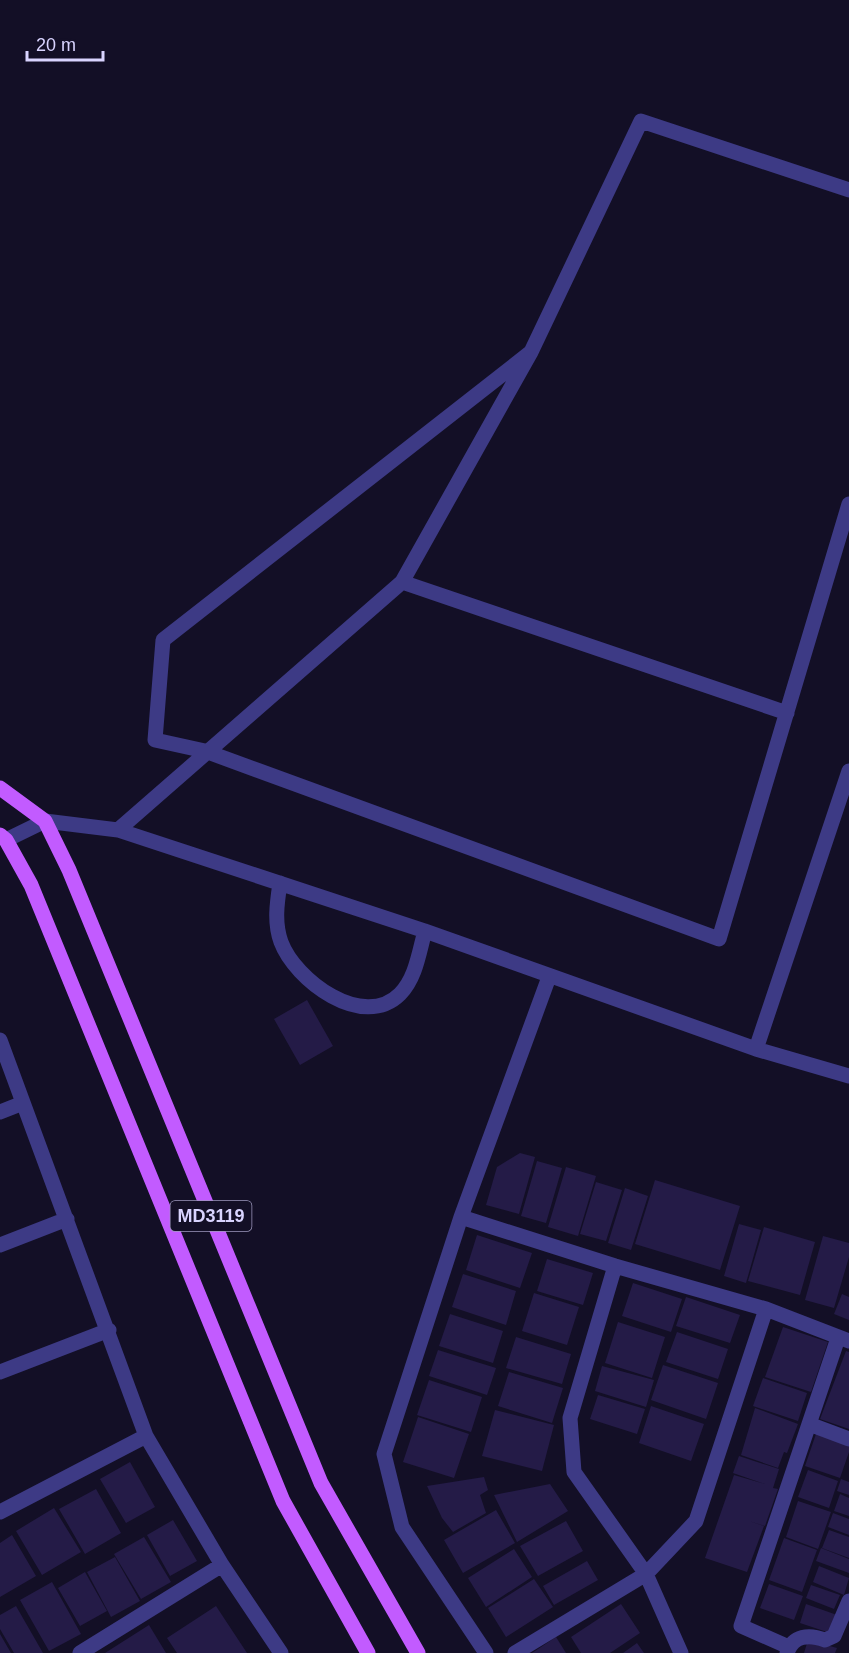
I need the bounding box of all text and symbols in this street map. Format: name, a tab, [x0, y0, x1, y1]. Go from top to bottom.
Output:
scale bar	[27, 24, 104, 62]
text: 20 m	[36, 35, 76, 55]
road number: MD3119	[170, 1201, 252, 1231]

